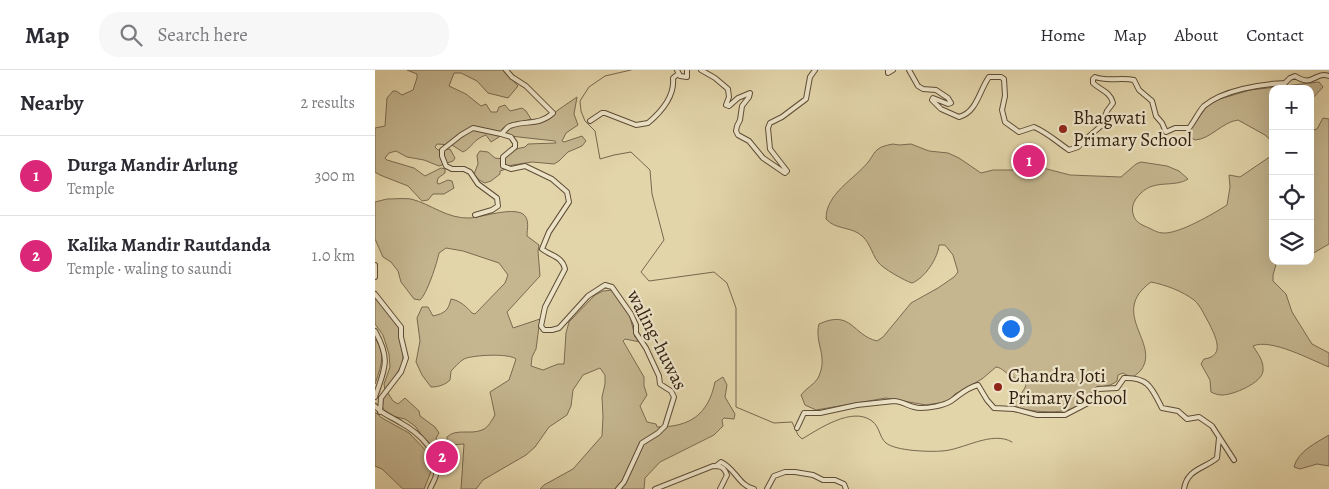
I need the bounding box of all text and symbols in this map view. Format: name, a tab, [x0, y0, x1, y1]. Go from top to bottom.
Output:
search box	[99, 12, 449, 57]
text: Map	[25, 19, 69, 51]
icon: search	[117, 21, 145, 49]
text: Search here	[157, 22, 248, 48]
text: Home	[1040, 23, 1085, 47]
text: Map	[1113, 23, 1146, 47]
text: About	[1174, 23, 1218, 47]
text: Contact	[1246, 23, 1304, 47]
map controls	[1269, 85, 1314, 265]
button: +	[1269, 85, 1314, 130]
text: Nearby	[20, 89, 83, 117]
text: 2 results	[300, 92, 355, 114]
place label: Bhagwati Primary School	[1073, 105, 1192, 153]
marker: Bhagwati Primary School	[1057, 123, 1069, 135]
button: −	[1269, 130, 1314, 175]
pin: 1	[1013, 142, 1045, 180]
text: Durga Mandir Arlung	[67, 152, 238, 178]
text: 1	[33, 165, 39, 187]
text: 300 m	[315, 165, 355, 187]
button: locate	[1269, 175, 1314, 220]
text: Temple	[67, 178, 115, 200]
button: layers	[1269, 220, 1314, 265]
text: Kalika Mandir Rautdanda	[67, 232, 271, 258]
text: 2	[32, 245, 40, 267]
text: 1.0 km	[312, 245, 355, 267]
text: Temple · waling to saundi	[67, 258, 232, 280]
street label: waling-huwas	[620, 285, 693, 395]
your location	[998, 316, 1024, 342]
place label: Chandra Joti Primary School	[1008, 363, 1127, 411]
marker: Chandra Joti Primary School	[992, 381, 1004, 393]
pin: 2	[426, 438, 458, 476]

